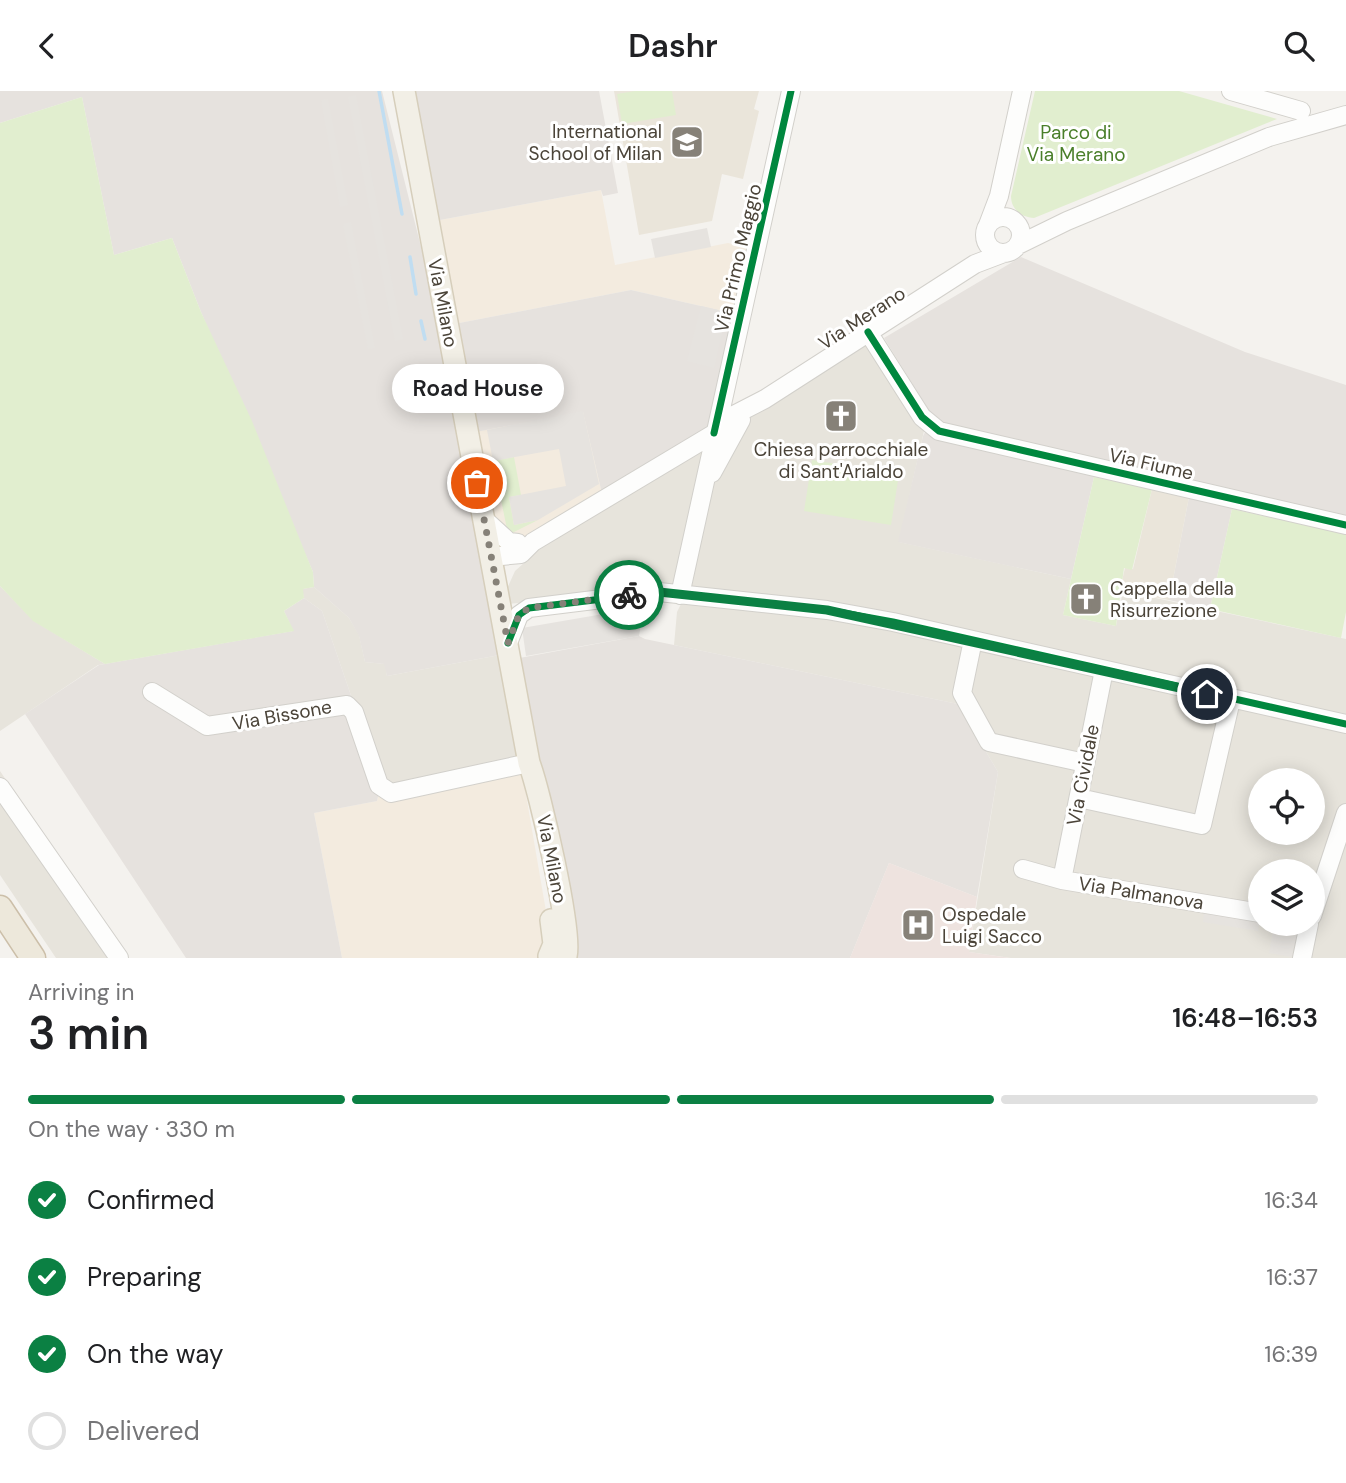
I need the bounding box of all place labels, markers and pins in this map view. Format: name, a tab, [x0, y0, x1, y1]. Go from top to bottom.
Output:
place label: International School of Milan	[529, 119, 662, 166]
school or university icon: International School of Milan	[668, 123, 706, 161]
callout: Road House	[391, 364, 563, 413]
church icon: Chiesa parrocchiale di Sant'Arialdo	[822, 397, 860, 435]
place label: Chiesa parrocchiale di Sant'Arialdo	[754, 437, 928, 484]
pin	[447, 453, 507, 513]
place label: Cappella della Risurrezione	[1110, 576, 1234, 623]
church icon: Cappella della Risurrezione	[1067, 580, 1105, 618]
pin	[1177, 664, 1237, 724]
place label: Ospedale Luigi Sacco	[942, 902, 1042, 949]
hospital icon: Ospedale Luigi Sacco	[899, 906, 937, 944]

